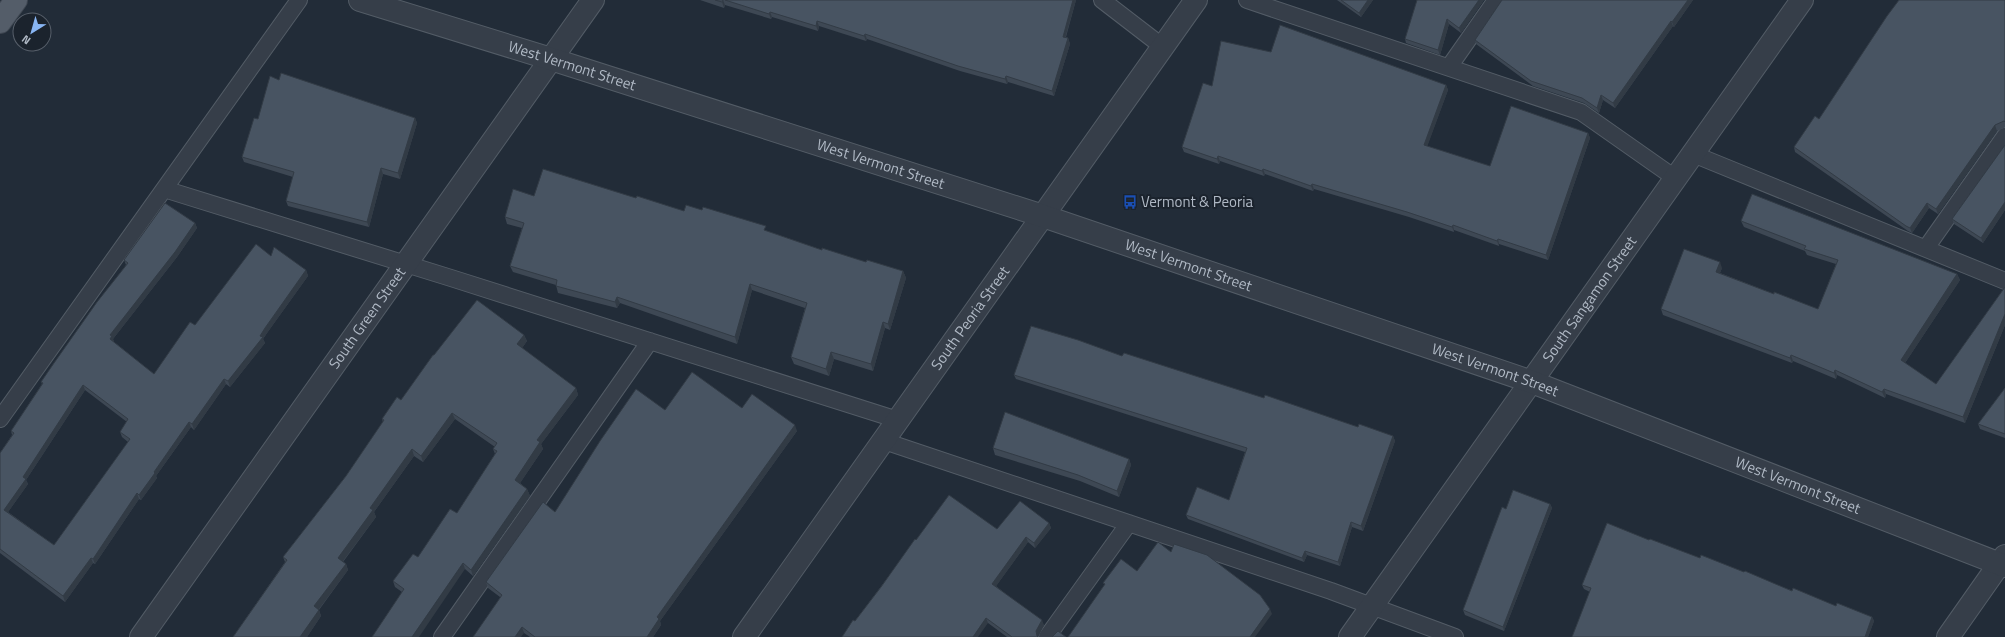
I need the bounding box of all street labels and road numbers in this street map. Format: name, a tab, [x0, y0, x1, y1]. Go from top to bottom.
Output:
street label: West Vermont Street	[505, 34, 640, 97]
street label: West Vermont Street	[814, 133, 948, 195]
street label: South Sangamon Street	[1536, 231, 1642, 367]
street label: West Vermont Street	[1122, 233, 1256, 297]
street label: South Peoria Street	[925, 260, 1015, 375]
street label: South Green Street	[323, 262, 411, 373]
street label: West Vermont Street	[1429, 337, 1563, 403]
street label: West Vermont Street	[1732, 450, 1865, 520]

